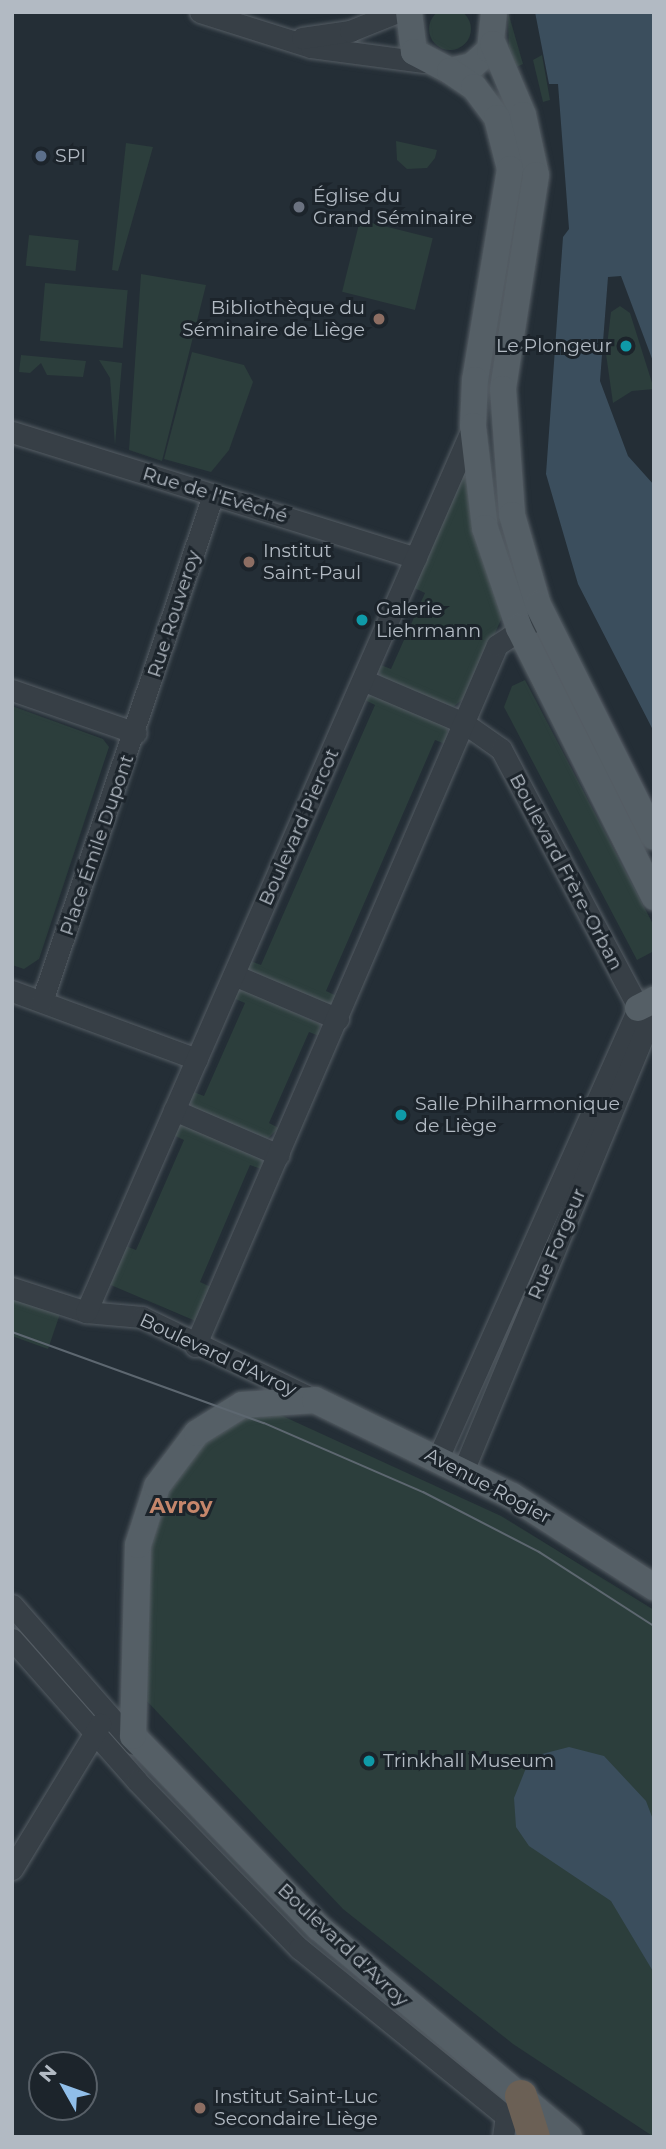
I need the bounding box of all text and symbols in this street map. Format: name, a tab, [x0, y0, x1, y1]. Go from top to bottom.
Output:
place label: SPI	[55, 145, 86, 167]
marker: SPI	[33, 148, 49, 164]
place label: Église du Grand Séminaire	[313, 185, 473, 229]
marker: Église du Grand Séminaire	[291, 199, 307, 215]
place label: Bibliothèque du Séminaire de Liège	[182, 297, 365, 341]
marker: Bibliothèque du Séminaire de Liège	[371, 311, 387, 327]
place label: Le Plongeur	[496, 335, 612, 357]
marker: Le Plongeur	[618, 338, 634, 354]
street label: Rue de l'Evêché	[140, 462, 290, 528]
place label: Institut Saint-Paul	[263, 540, 361, 584]
street label: Rue Rouveroy	[143, 548, 205, 680]
marker: Institut Saint-Paul	[241, 554, 257, 570]
place label: Galerie Liehrmann	[376, 598, 481, 642]
marker: Galerie Liehrmann	[354, 612, 370, 628]
street label: Boulevard Piercot	[254, 745, 344, 909]
street label: Place Émile Dupont	[55, 751, 139, 939]
street label: Boulevard Frère-Orban	[504, 770, 628, 974]
place label: Salle Philharmonique de Liège	[415, 1093, 620, 1137]
marker: Salle Philharmonique de Liège	[393, 1107, 409, 1123]
street label: Rue Forgeur	[523, 1185, 591, 1303]
street label: Boulevard d'Avroy	[136, 1309, 300, 1401]
street label: Avenue Rogier	[421, 1443, 555, 1529]
district label: Avroy	[150, 1493, 212, 1519]
place label: Trinkhall Museum	[383, 1750, 554, 1772]
marker: Trinkhall Museum	[361, 1753, 377, 1769]
street label: Boulevard d'Avroy	[273, 1879, 413, 2011]
north arrow	[28, 2051, 98, 2121]
text: N	[34, 2060, 62, 2087]
place label: Institut Saint-Luc Secondaire Liège	[214, 2086, 378, 2130]
marker: Institut Saint-Luc Secondaire Liège	[192, 2100, 208, 2116]

